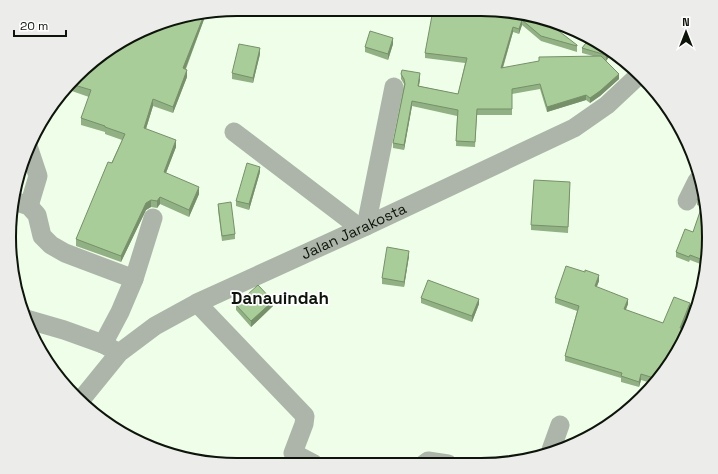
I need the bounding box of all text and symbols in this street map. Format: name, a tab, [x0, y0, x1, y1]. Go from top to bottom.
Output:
scale bar	[14, 12, 66, 38]
north arrow	[666, 12, 706, 52]
text: N	[682, 15, 690, 29]
text: 20 m	[20, 18, 48, 34]
street label: Jalan Jarakosta	[298, 198, 410, 263]
district label: Danauindah	[231, 287, 329, 309]

